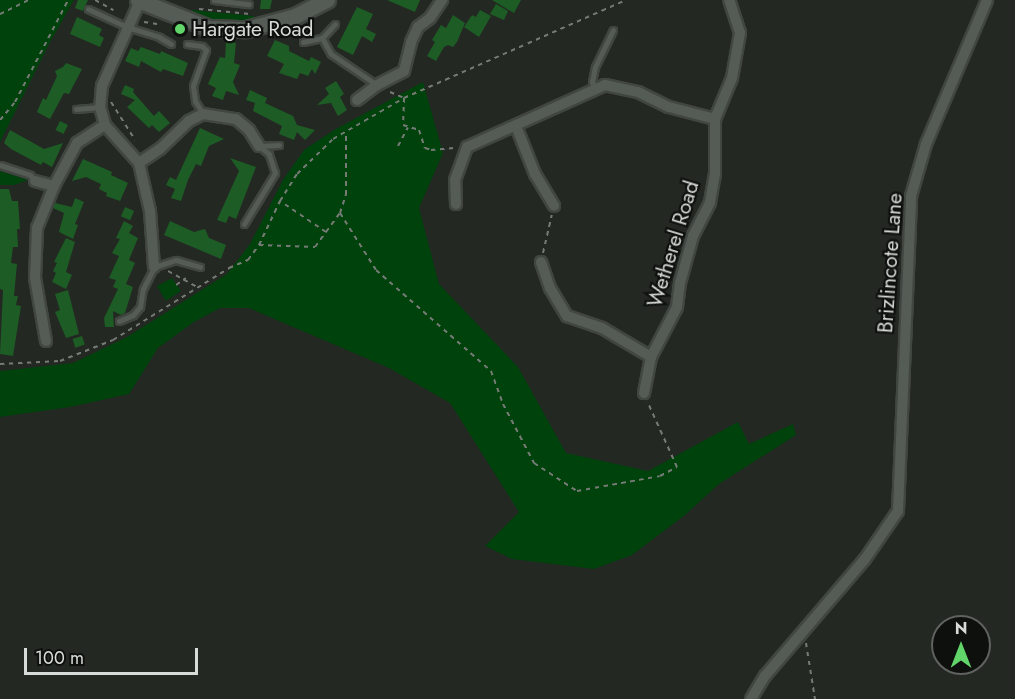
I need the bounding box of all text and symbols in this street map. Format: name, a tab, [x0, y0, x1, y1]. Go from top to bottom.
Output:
place label: Hargate Road	[192, 16, 314, 42]
marker: Hargate Road	[173, 22, 187, 36]
street label: Wetherel Road	[642, 178, 704, 310]
street label: Brizlincote Lane	[873, 192, 907, 334]
north arrow	[931, 615, 991, 675]
text: N	[955, 617, 967, 640]
scale bar	[27, 636, 201, 674]
text: 100 m	[35, 645, 84, 671]

